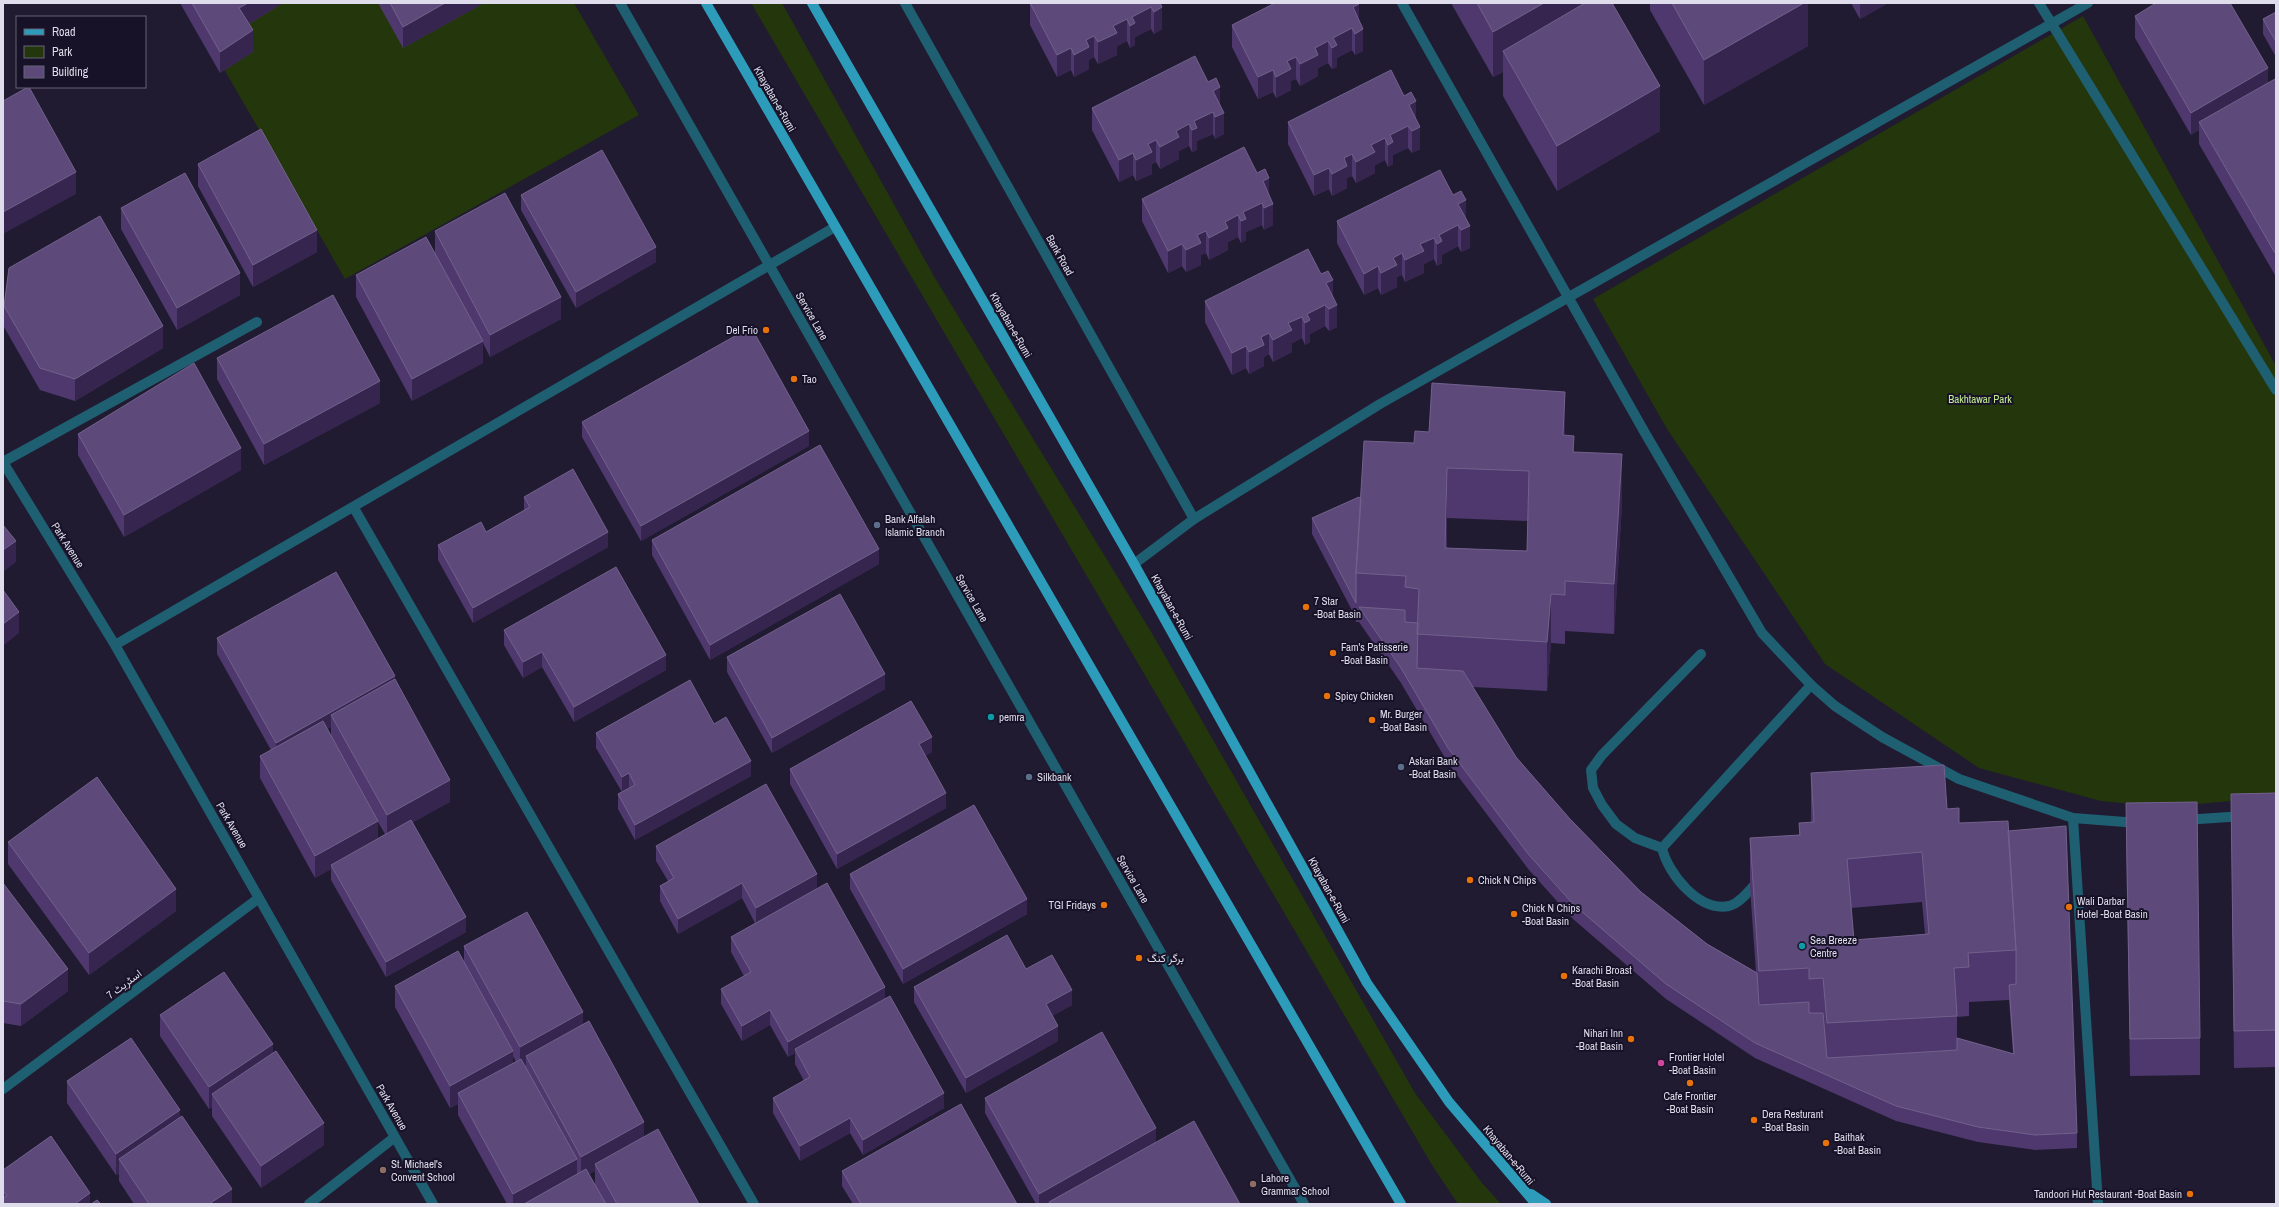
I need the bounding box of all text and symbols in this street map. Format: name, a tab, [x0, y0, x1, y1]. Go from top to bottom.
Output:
legend	[16, 16, 146, 88]
text: Road	[52, 24, 76, 40]
text: Park	[52, 44, 72, 60]
text: Building	[52, 64, 89, 80]
street label: Khayaban-e-Rumi	[751, 64, 799, 134]
street label: Bank Road	[1043, 232, 1077, 278]
street label: Service Lane	[793, 289, 831, 343]
street label: Khayaban-e-Rumi	[987, 290, 1035, 360]
place label: Del Frio	[726, 323, 758, 337]
marker: Del Frio	[761, 325, 771, 335]
place label: Tao	[802, 372, 817, 386]
marker: Tao	[789, 374, 799, 384]
park label: Bakhtawar Park	[1948, 392, 2012, 406]
place label: Bank Alfalah Islamic Branch	[885, 512, 945, 539]
street label: Park Avenue	[49, 520, 87, 570]
marker: Bank Alfalah Islamic Branch	[872, 520, 882, 530]
street label: Service Lane	[953, 571, 991, 625]
street label: Khayaban-e-Rumi	[1148, 572, 1196, 642]
place label: 7 Star -Boat Basin	[1314, 594, 1361, 621]
marker: 7 Star -Boat Basin	[1301, 602, 1311, 612]
place label: Fam's Patisserie -Boat Basin	[1341, 640, 1408, 667]
marker: Fam's Patisserie -Boat Basin	[1328, 648, 1338, 658]
place label: Spicy Chicken	[1335, 689, 1393, 703]
marker: Spicy Chicken	[1322, 691, 1332, 701]
place label: Mr. Burger -Boat Basin	[1380, 707, 1427, 734]
place label: pemra	[999, 710, 1025, 724]
marker: pemra	[986, 712, 996, 722]
marker: Mr. Burger -Boat Basin	[1367, 715, 1377, 725]
place label: Askari Bank -Boat Basin	[1408, 754, 1458, 781]
marker: Askari Bank -Boat Basin	[1396, 762, 1406, 772]
place label: Silkbank	[1037, 770, 1072, 784]
marker: Silkbank	[1024, 772, 1034, 782]
street label: Park Avenue	[213, 799, 251, 851]
street label: Service Lane	[1114, 852, 1152, 906]
street label: Khayaban-e-Rumi	[1305, 855, 1353, 925]
place label: Chick N Chips	[1478, 873, 1537, 887]
marker: Chick N Chips	[1465, 875, 1475, 885]
place label: Wali Darbar Hotel -Boat Basin	[2077, 894, 2148, 921]
place label: TGI Fridays	[1048, 898, 1096, 912]
marker: TGI Fridays	[1099, 900, 1109, 910]
place label: Chick N Chips -Boat Basin	[1522, 901, 1581, 928]
marker: Wali Darbar Hotel -Boat Basin	[2064, 902, 2074, 912]
marker: Chick N Chips -Boat Basin	[1509, 909, 1519, 919]
place label: Sea Breeze Centre	[1810, 933, 1857, 960]
marker: Sea Breeze Centre	[1797, 941, 1807, 951]
place label: برگر کنگ	[1147, 951, 1184, 965]
marker: برگر کنگ	[1134, 953, 1144, 963]
place label: Karachi Broast -Boat Basin	[1572, 963, 1632, 990]
street label: اسٹریٹ 7	[104, 966, 144, 1002]
marker: Karachi Broast -Boat Basin	[1559, 971, 1569, 981]
place label: Nihari Inn -Boat Basin	[1576, 1026, 1623, 1053]
marker: Nihari Inn -Boat Basin	[1626, 1034, 1636, 1044]
place label: Frontier Hotel -Boat Basin	[1669, 1050, 1724, 1077]
marker: Frontier Hotel -Boat Basin	[1656, 1058, 1666, 1068]
marker: Cafe Frontier -Boat Basin	[1685, 1078, 1695, 1088]
street label: Park Avenue	[373, 1081, 411, 1133]
place label: Cafe Frontier -Boat Basin	[1663, 1089, 1717, 1116]
place label: Dera Resturant -Boat Basin	[1762, 1107, 1824, 1134]
marker: Dera Resturant -Boat Basin	[1749, 1115, 1759, 1125]
street label: Khayaban-e-Rumi	[1480, 1122, 1538, 1188]
place label: Baithak -Boat Basin	[1834, 1130, 1881, 1157]
marker: Baithak -Boat Basin	[1821, 1138, 1831, 1148]
place label: St. Michael's Convent School	[391, 1157, 455, 1184]
marker: St. Michael's Convent School	[378, 1165, 388, 1175]
place label: Lahore Grammar School	[1261, 1171, 1329, 1198]
marker: Lahore Grammar School	[1248, 1179, 1258, 1189]
place label: Tandoori Hut Restaurant -Boat Basin	[2034, 1187, 2182, 1201]
marker: Tandoori Hut Restaurant -Boat Basin	[2185, 1189, 2195, 1199]

